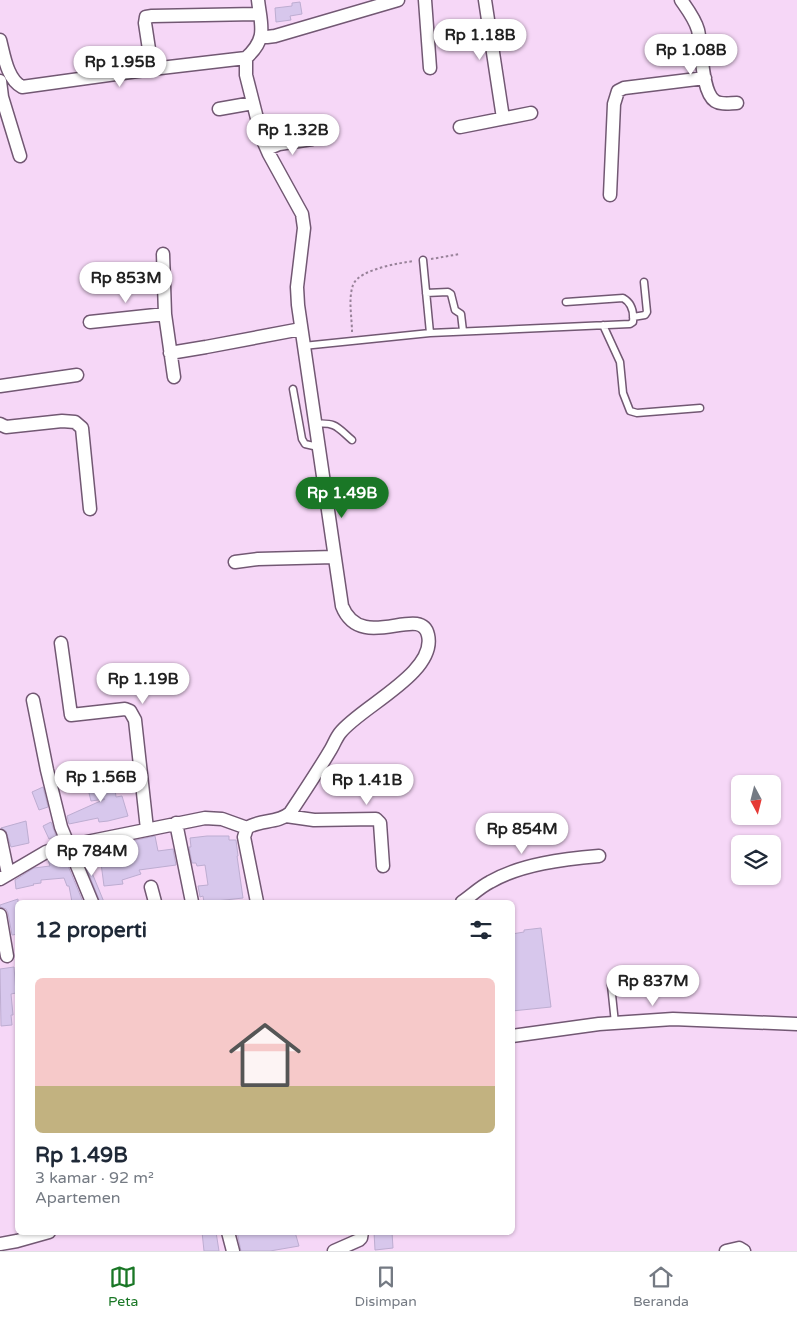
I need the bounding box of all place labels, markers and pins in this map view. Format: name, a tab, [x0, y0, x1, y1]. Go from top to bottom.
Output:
pin: Rp 1.18B	[428, 18, 532, 61]
pin: Rp 1.08B	[639, 34, 743, 76]
pin: Rp 1.95B	[68, 46, 172, 88]
pin: Rp 1.32B	[241, 114, 345, 156]
pin: Rp 853M	[80, 262, 172, 304]
pin: Rp 1.49B	[290, 476, 394, 519]
pin: Rp 1.19B	[91, 662, 195, 705]
pin: Rp 1.56B	[49, 760, 153, 803]
pin: Rp 1.41B	[315, 764, 419, 806]
pin: Rp 854M	[476, 812, 568, 855]
pin: Rp 784M	[46, 834, 138, 877]
pin: Rp 837M	[607, 964, 699, 1007]

